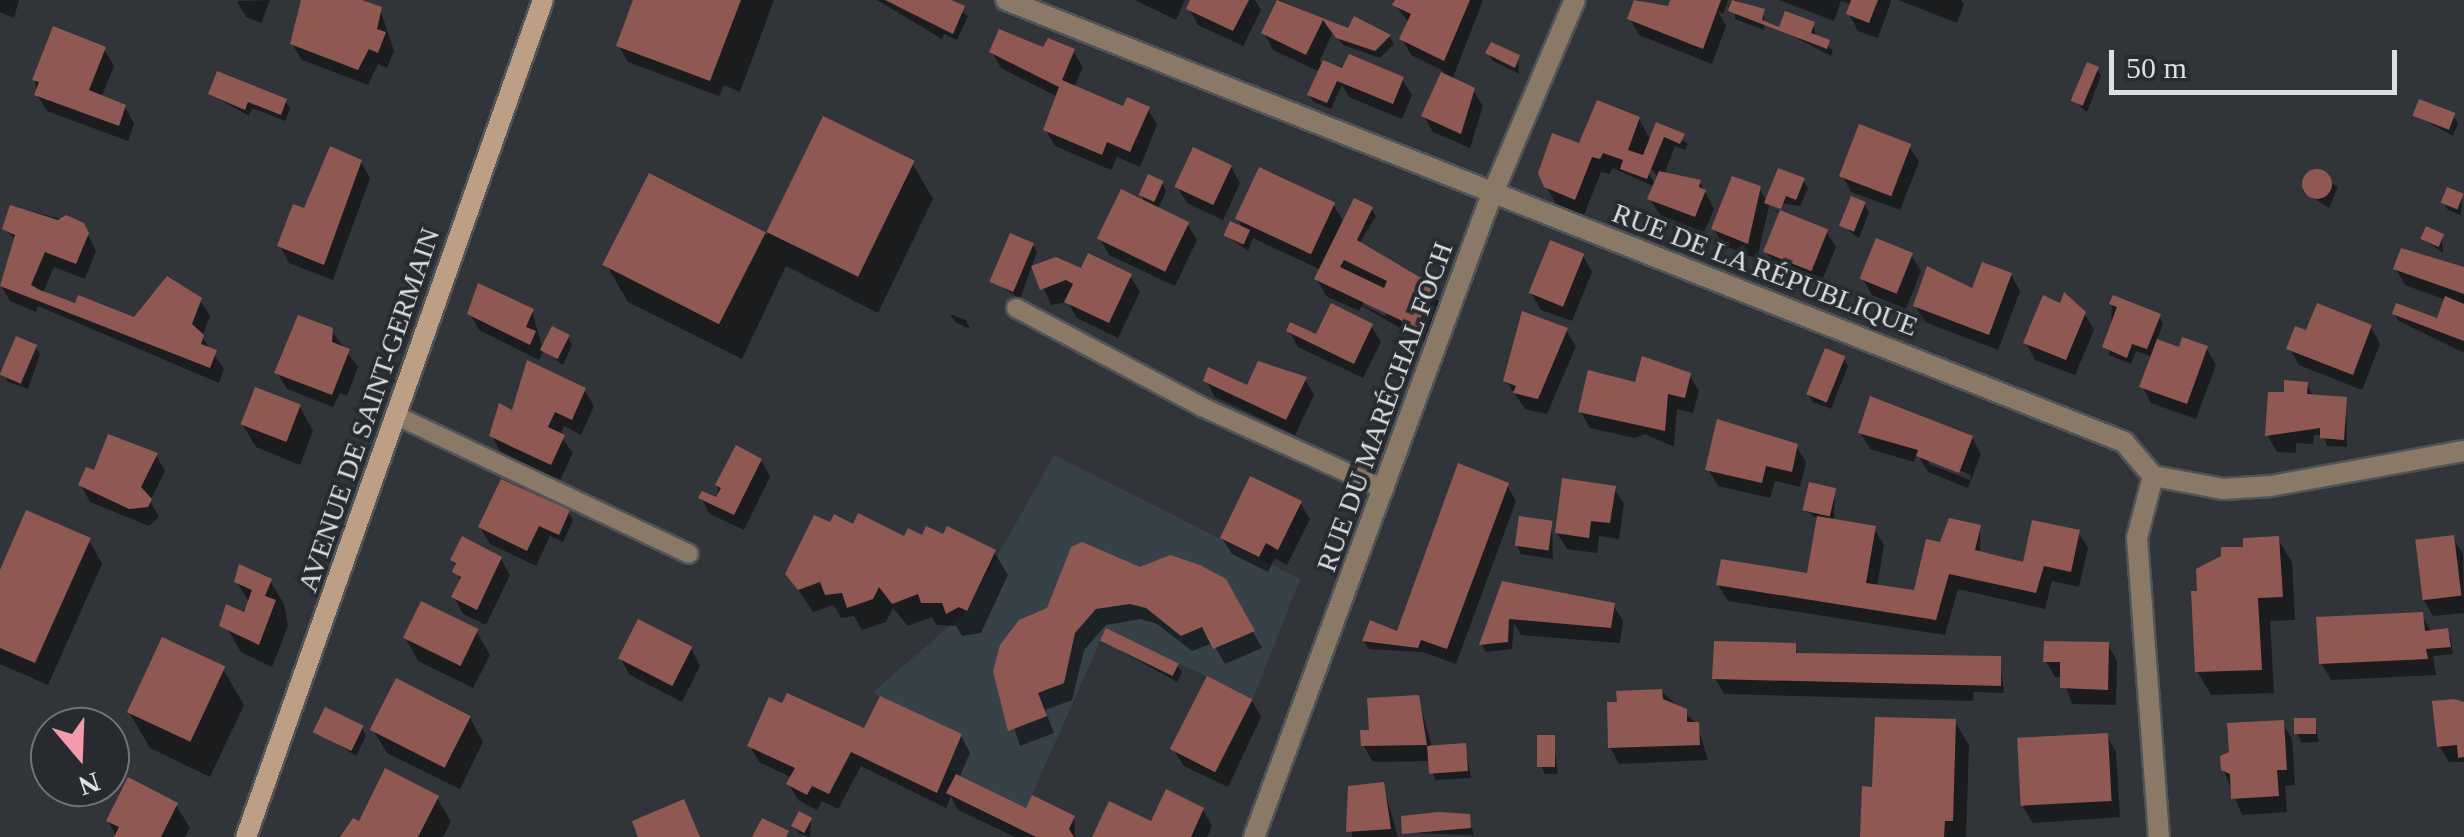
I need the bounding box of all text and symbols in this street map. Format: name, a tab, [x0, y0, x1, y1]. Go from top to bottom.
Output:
scale bar	[2114, 30, 2402, 92]
text: 50 m	[2126, 51, 2187, 84]
street label: RUE DE LA RÉPUBLIQUE	[1607, 196, 1923, 344]
street label: AVENUE DE SAINT-GERMAIN	[291, 224, 447, 596]
street label: RUE DU MARÉCHAL FOCH	[1309, 237, 1461, 577]
north arrow	[30, 707, 130, 807]
text: N	[75, 766, 104, 802]

